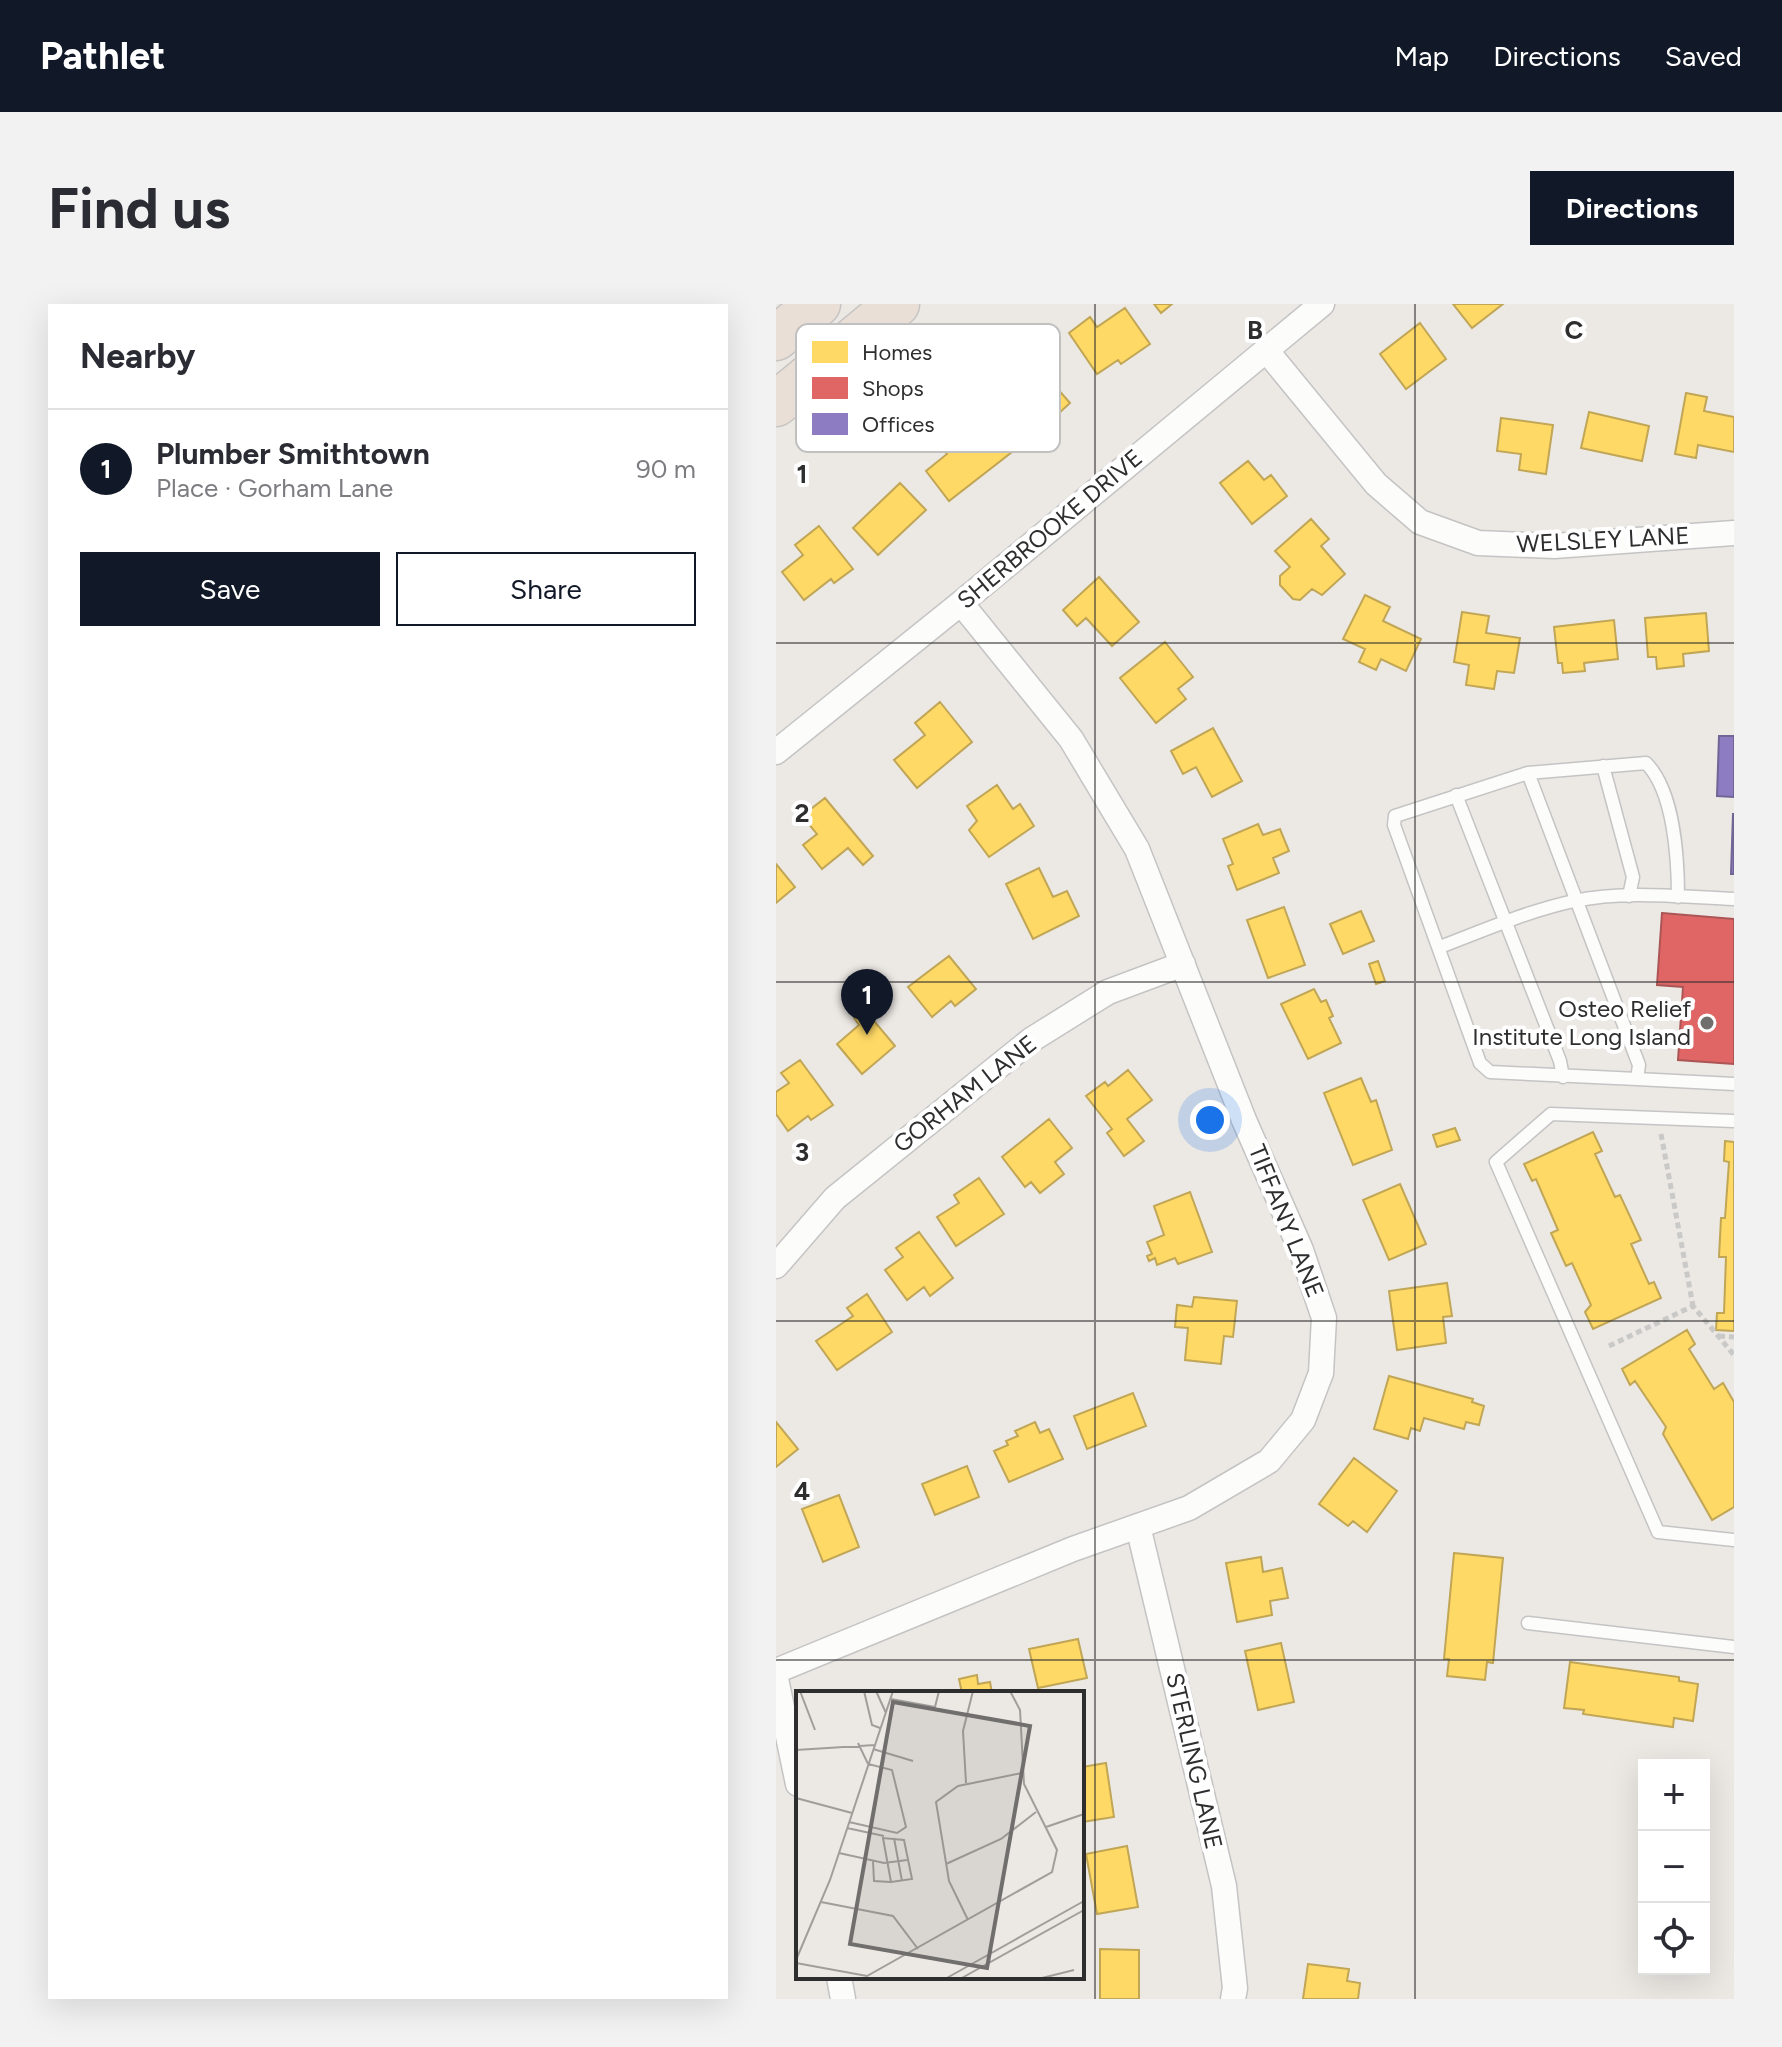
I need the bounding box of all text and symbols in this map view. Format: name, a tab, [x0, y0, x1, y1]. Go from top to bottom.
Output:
text: Pathlet	[40, 33, 165, 79]
text: Map	[1395, 39, 1449, 73]
text: Directions	[1493, 39, 1621, 73]
text: Saved	[1665, 39, 1742, 73]
button: Directions	[1530, 171, 1734, 245]
text: Find us	[48, 175, 230, 242]
text: B	[1247, 314, 1263, 346]
text: C	[1565, 314, 1584, 346]
legend	[796, 324, 1060, 452]
text: Nearby	[80, 336, 195, 377]
text: Homes	[862, 339, 932, 366]
text: Shops	[862, 375, 924, 402]
text: Offices	[862, 411, 935, 438]
text: Plumber Smithtown	[156, 435, 430, 472]
street label: SHERBROOKE DRIVE	[951, 443, 1148, 614]
text: 1	[101, 453, 111, 485]
text: 90 m	[636, 453, 696, 485]
text: 1	[797, 458, 807, 490]
text: Place · Gorham Lane	[156, 472, 393, 504]
street label: WELSLEY LANE	[1516, 520, 1690, 559]
button: Save	[80, 552, 380, 626]
button: Share	[396, 552, 696, 626]
text: 2	[794, 797, 810, 829]
pin: 1	[841, 969, 893, 1035]
place label: Osteo Relief Institute Long Island	[1472, 994, 1691, 1051]
marker: Osteo Relief Institute Long Island	[1698, 1014, 1716, 1032]
street label: GORHAM LANE	[887, 1029, 1042, 1159]
your location	[1190, 1100, 1230, 1140]
text: 3	[795, 1136, 809, 1168]
street label: TIFFANY LANE	[1243, 1140, 1330, 1302]
text: 4	[794, 1475, 810, 1507]
street label: STERLING LANE	[1160, 1670, 1229, 1852]
inset map	[796, 1691, 1084, 1979]
map controls	[1638, 1759, 1710, 1975]
button: +	[1638, 1759, 1710, 1831]
button: −	[1638, 1831, 1710, 1903]
button: locate	[1638, 1903, 1710, 1975]

